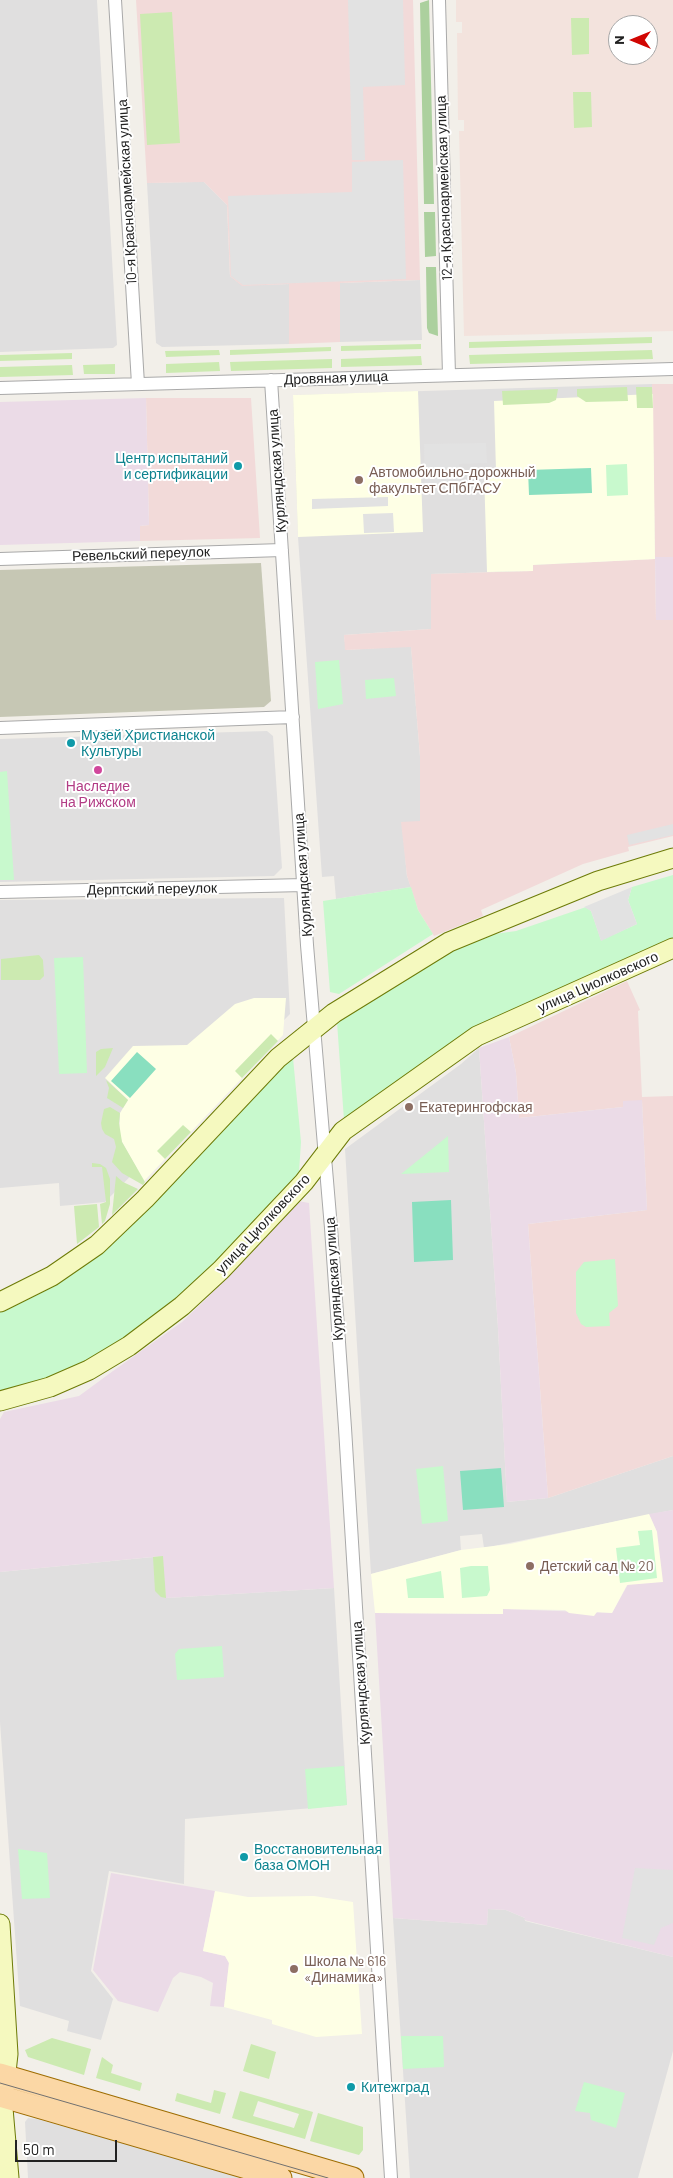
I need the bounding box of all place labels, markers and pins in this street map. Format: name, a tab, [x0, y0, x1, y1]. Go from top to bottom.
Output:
place label: Центр испытаний и сертификации	[115, 450, 228, 482]
marker: Центр испытаний и сертификации	[232, 460, 244, 472]
place label: Автомобильно-дорожный факультет СПбГАСУ	[369, 464, 536, 497]
marker: Автомобильно-дорожный факультет СПбГАСУ	[353, 474, 365, 486]
place label: Музей Христианской Культуры	[81, 727, 215, 760]
marker: Музей Христианской Культуры	[65, 737, 77, 749]
marker: Наследие на Рижском	[92, 764, 104, 776]
place label: Наследие на Рижском	[60, 778, 136, 810]
place label: Екатерингофская	[419, 1099, 533, 1115]
marker: Екатерингофская	[403, 1101, 415, 1113]
place label: Детский сад № 20	[540, 1558, 654, 1574]
marker: Детский сад № 20	[524, 1560, 536, 1572]
place label: Восстановительная база ОМОН	[254, 1841, 382, 1874]
marker: Восстановительная база ОМОН	[238, 1851, 250, 1863]
place label: Школа № 616 «Динамика»	[304, 1953, 386, 1985]
marker: Школа № 616 «Динамика»	[288, 1963, 300, 1975]
place label: Китежград	[361, 2079, 429, 2095]
marker: Китежград	[345, 2081, 357, 2093]

